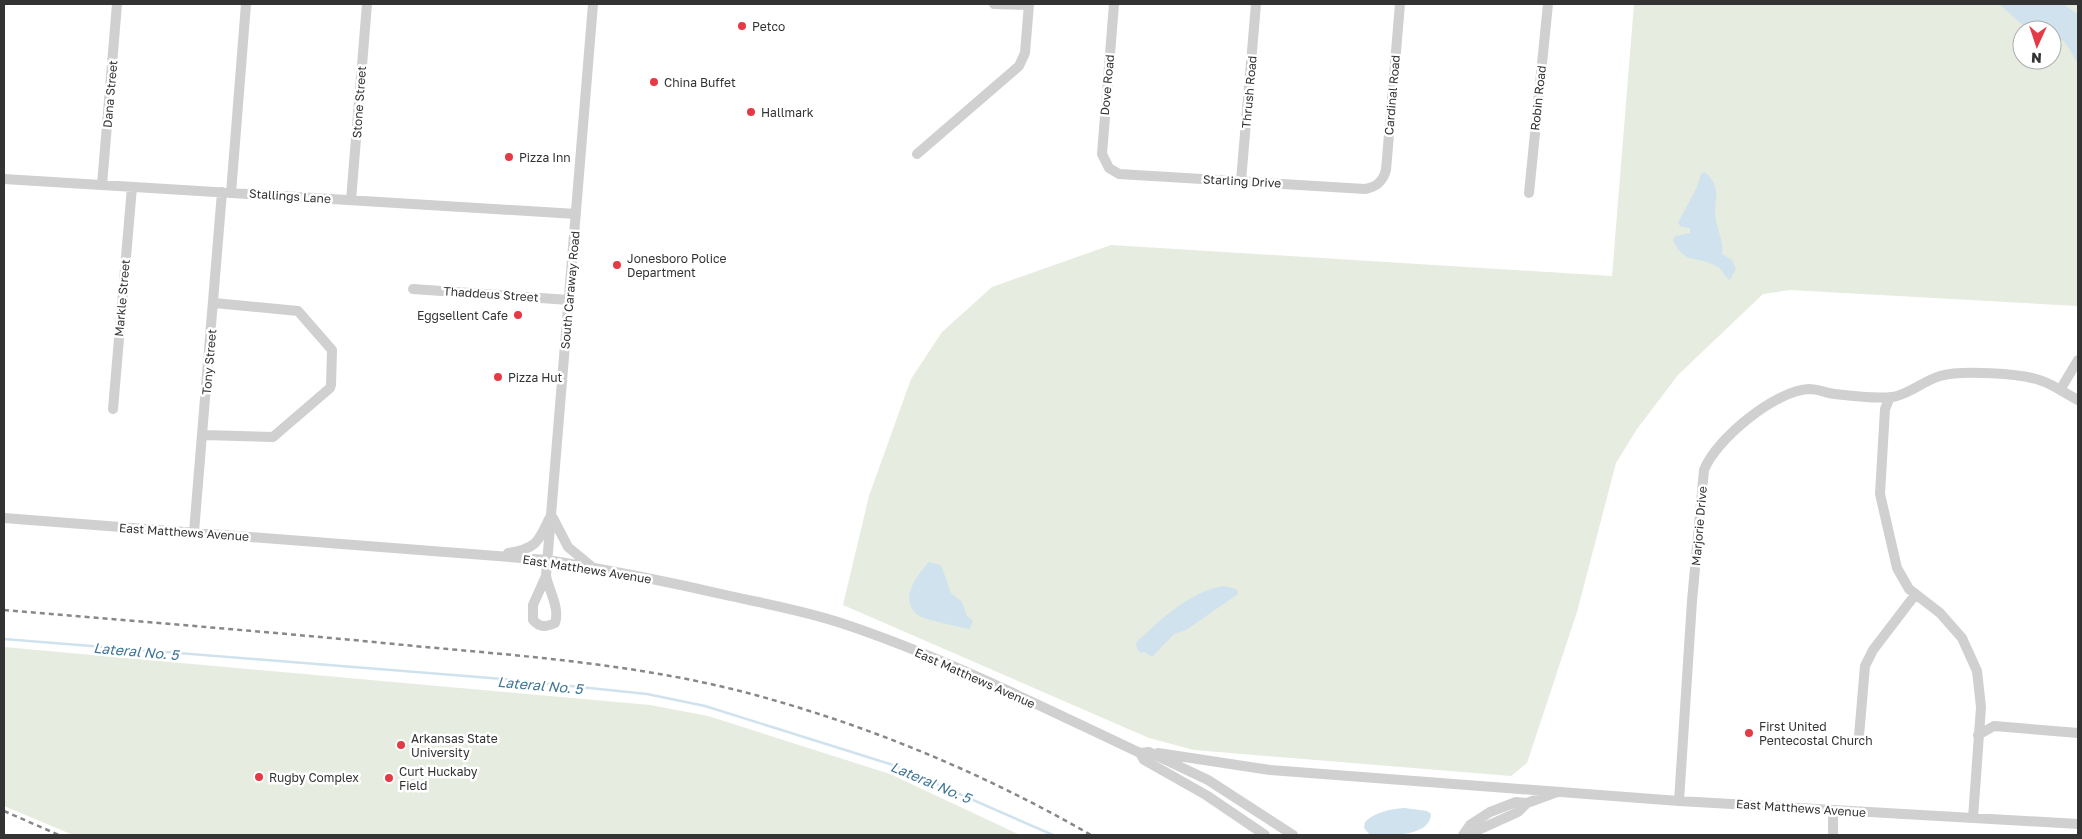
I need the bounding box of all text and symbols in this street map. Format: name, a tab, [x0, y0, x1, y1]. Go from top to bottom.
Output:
place label: Petco	[752, 19, 785, 34]
marker: Petco	[736, 20, 748, 32]
north arrow	[2012, 20, 2062, 70]
text: N	[2031, 50, 2042, 67]
street label: Dove Road	[1097, 54, 1117, 116]
street label: Cardinal Road	[1381, 54, 1403, 136]
street label: Thrush Road	[1238, 55, 1260, 129]
street label: Dana Street	[100, 59, 120, 128]
street label: Stone Street	[349, 65, 369, 139]
street label: Robin Road	[1527, 65, 1549, 131]
place label: China Buffet	[664, 75, 736, 90]
marker: China Buffet	[648, 76, 660, 88]
place label: Hallmark	[761, 105, 814, 120]
marker: Hallmark	[745, 106, 757, 118]
place label: Pizza Inn	[519, 150, 571, 165]
marker: Pizza Inn	[503, 151, 515, 163]
street label: Starling Drive	[1203, 171, 1281, 191]
street label: Stallings Lane	[249, 186, 332, 206]
street label: South Caraway Road	[557, 230, 583, 350]
place label: Jonesboro Police Department	[627, 251, 726, 280]
street label: Markle Street	[111, 258, 133, 337]
marker: Jonesboro Police Department	[611, 259, 623, 271]
street label: Thaddeus Street	[443, 283, 539, 305]
place label: Eggsellent Cafe	[417, 308, 508, 323]
marker: Eggsellent Cafe	[512, 309, 524, 321]
street label: Tony Street	[199, 328, 219, 396]
place label: Pizza Hut	[508, 370, 563, 385]
marker: Pizza Hut	[492, 371, 504, 383]
street label: Marjorie Drive	[1688, 486, 1710, 566]
street label: East Matthews Avenue	[119, 520, 250, 544]
street label: East Matthews Avenue	[521, 551, 653, 587]
water label: Lateral No. 5	[93, 639, 181, 663]
street label: East Matthews Avenue	[912, 645, 1038, 711]
water label: Lateral No. 5	[497, 673, 585, 697]
place label: First United Pentecostal Church	[1759, 719, 1873, 748]
marker: First United Pentecostal Church	[1743, 727, 1755, 739]
place label: Arkansas State University	[411, 731, 498, 760]
marker: Arkansas State University	[395, 739, 407, 751]
water label: Lateral No. 5	[888, 757, 975, 807]
place label: Curt Huckaby Field	[399, 764, 478, 793]
place label: Rugby Complex	[269, 770, 359, 785]
marker: Rugby Complex	[253, 771, 265, 783]
marker: Curt Huckaby Field	[383, 772, 395, 784]
street label: East Matthews Avenue	[1736, 796, 1867, 820]

